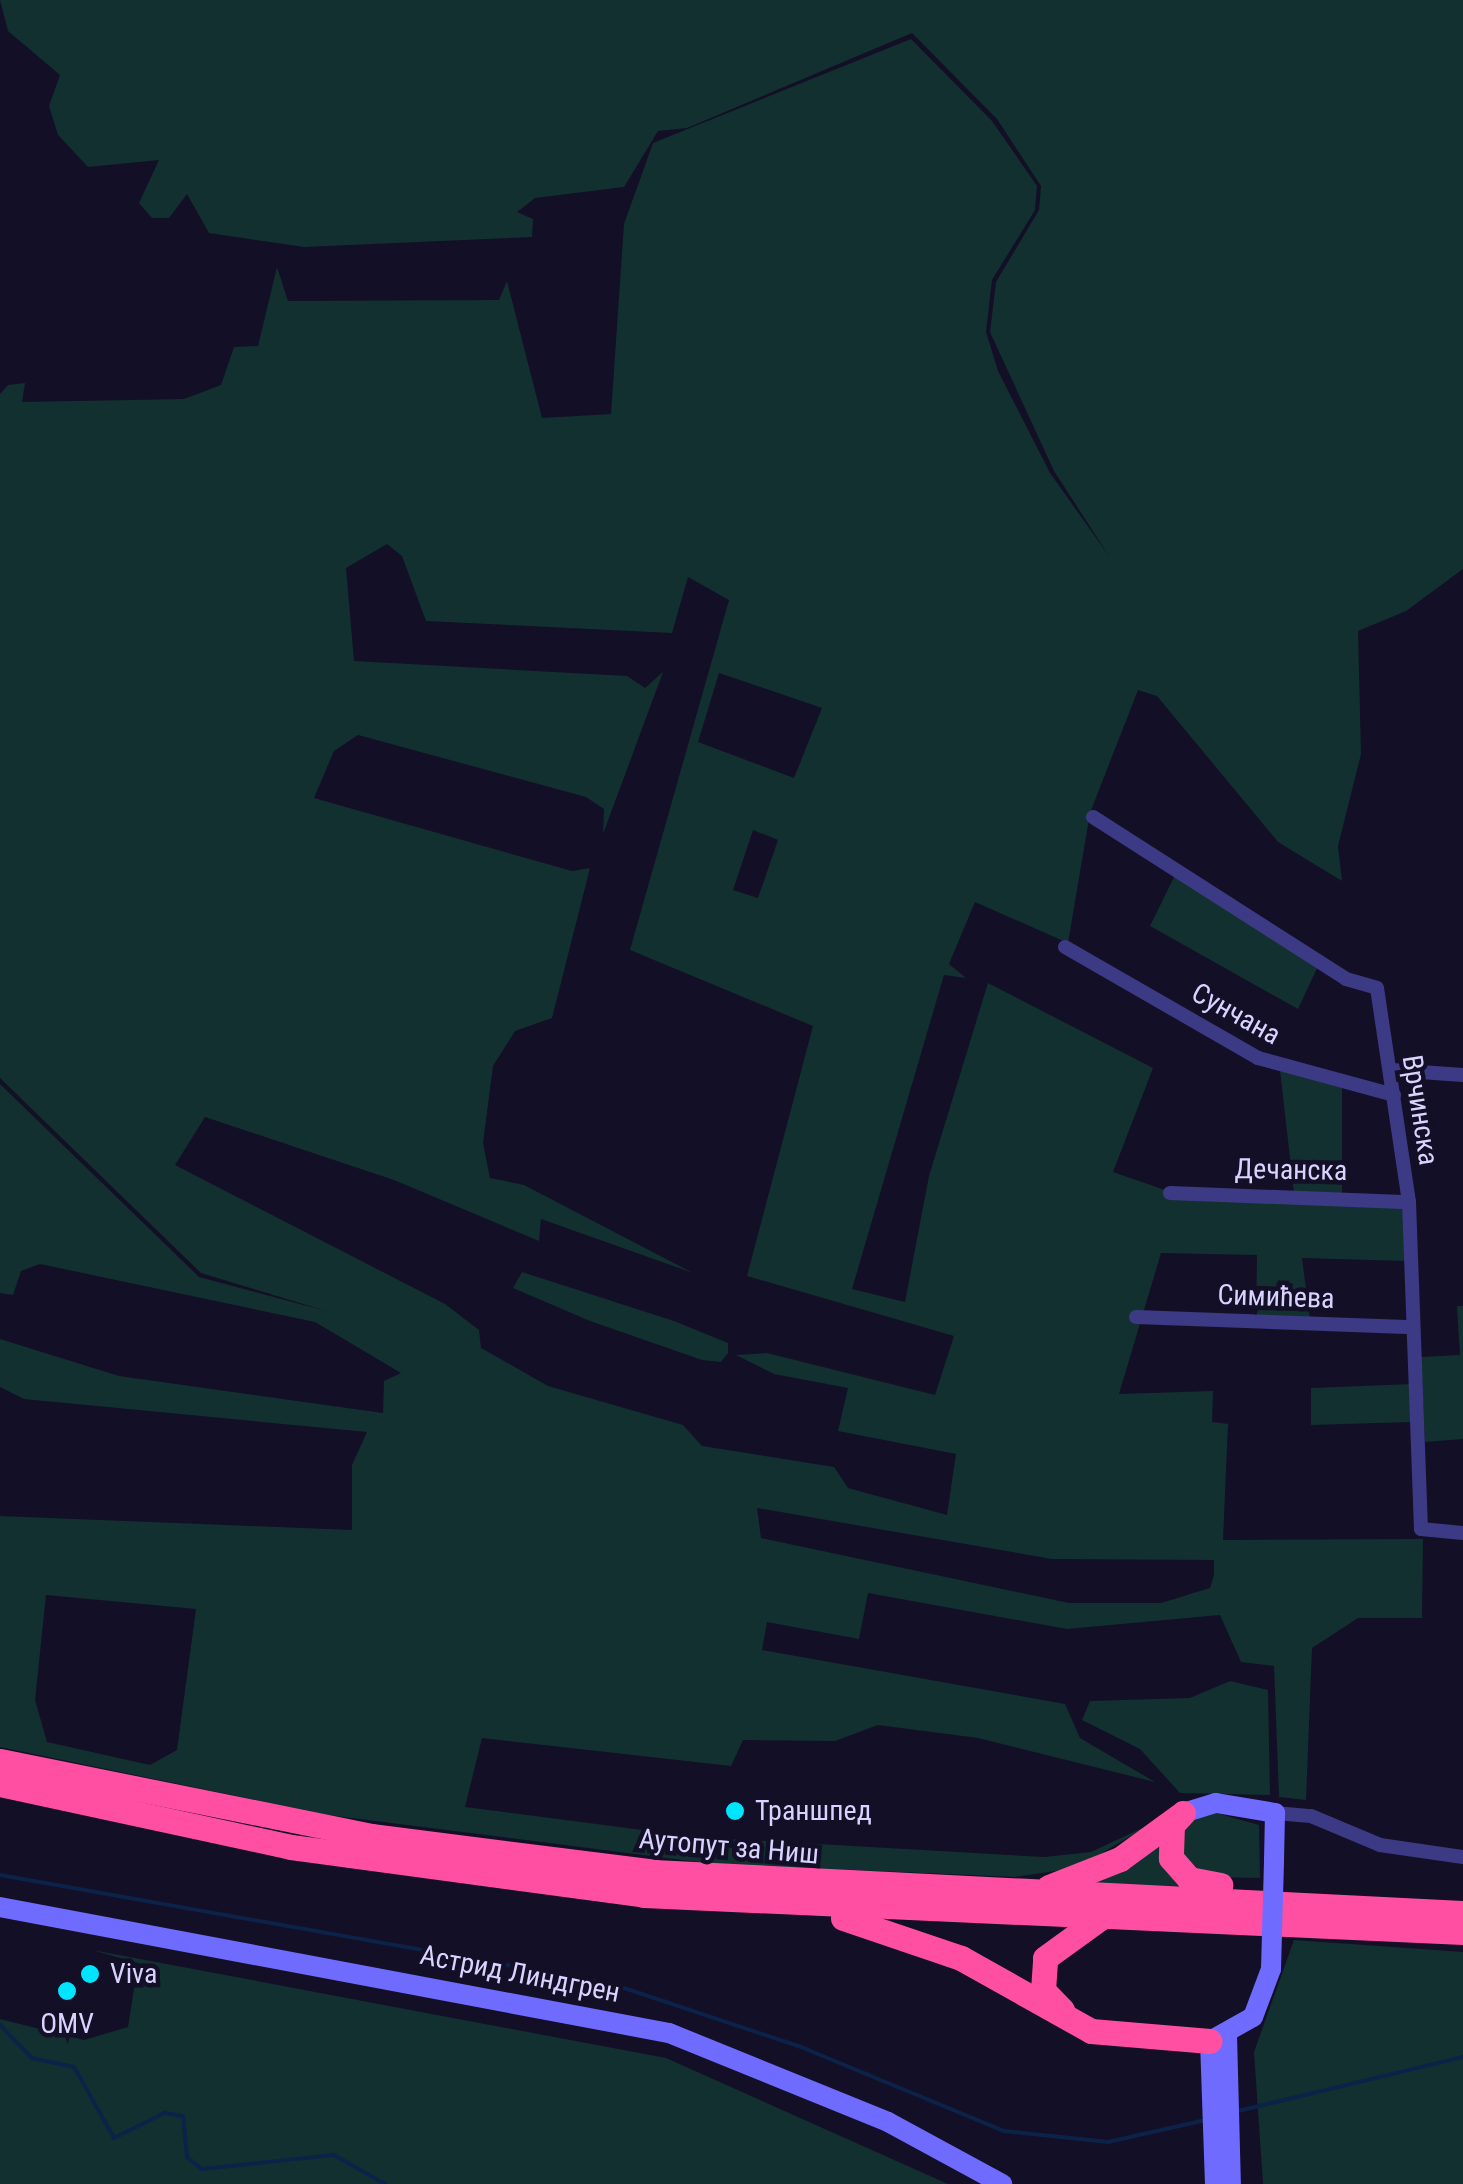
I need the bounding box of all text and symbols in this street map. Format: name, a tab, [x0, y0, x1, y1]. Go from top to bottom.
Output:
street label: Сунчана	[1186, 976, 1286, 1052]
street label: Врчинска	[1395, 1053, 1445, 1167]
street label: Дечанска	[1234, 1152, 1348, 1188]
street label: Симићева	[1217, 1278, 1335, 1316]
place label: Траншпед	[755, 1794, 872, 1828]
marker: Траншпед	[724, 1800, 746, 1822]
street label: Аутопут за Ниш	[638, 1822, 820, 1872]
street label: Астрид Линдгрен	[417, 1938, 623, 2010]
place label: Viva	[110, 1957, 157, 1991]
marker: Viva	[79, 1963, 101, 1985]
marker: OMV	[56, 1980, 78, 2002]
place label: OMV	[40, 2007, 94, 2041]

